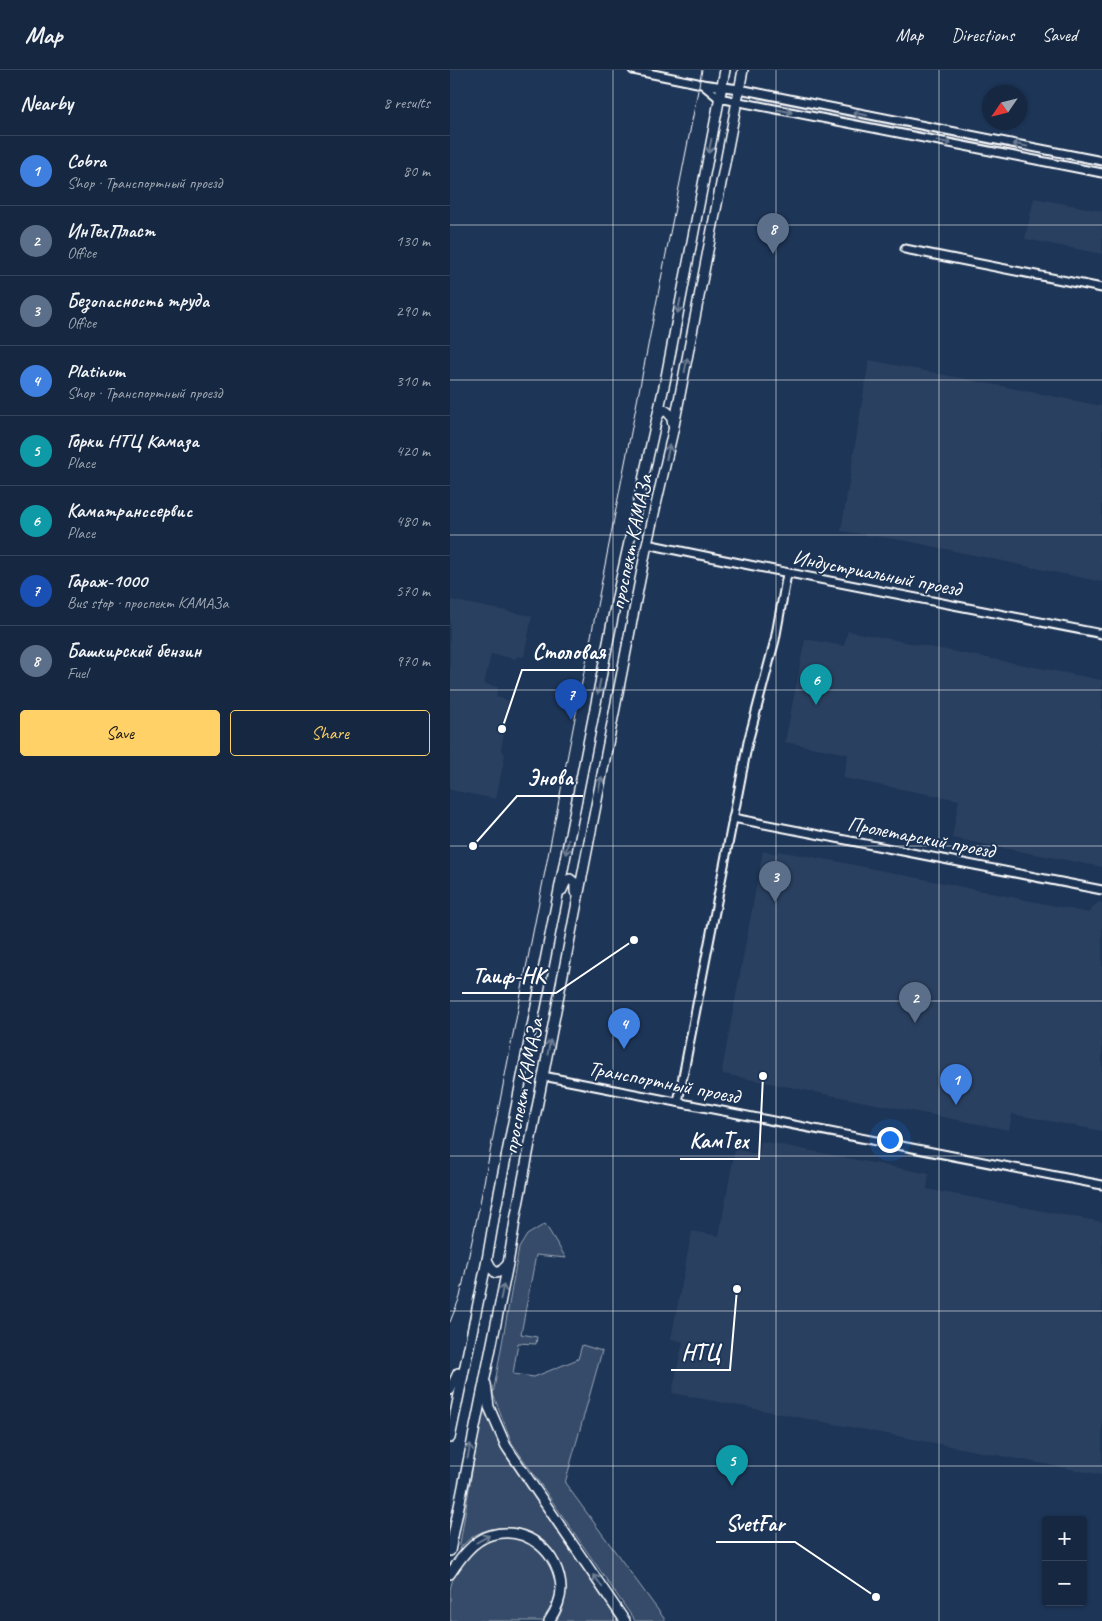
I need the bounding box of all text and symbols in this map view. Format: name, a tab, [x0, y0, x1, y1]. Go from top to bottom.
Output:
text: Map	[25, 20, 62, 50]
text: Map	[896, 24, 923, 46]
text: Directions	[951, 24, 1014, 46]
text: Saved	[1042, 24, 1077, 46]
north arrow	[982, 85, 1027, 130]
text: Nearby	[20, 90, 73, 116]
text: 8 results	[383, 93, 430, 113]
one-way arrow	[776, 106, 792, 116]
one-way arrow	[853, 109, 869, 118]
one-way arrow	[705, 138, 714, 154]
one-way arrow	[936, 138, 952, 147]
one-way arrow	[1012, 140, 1028, 150]
text: Cobra	[67, 149, 106, 173]
text: 1	[32, 161, 40, 181]
text: 80 m	[403, 161, 430, 181]
text: Shop · Транспортный проезд	[67, 173, 222, 193]
pin: 8	[757, 213, 789, 254]
text: ИнТехПласт	[67, 219, 155, 243]
text: 2	[32, 231, 40, 251]
text: 130 m	[396, 231, 430, 251]
text: Office	[67, 243, 96, 263]
text: Безопасность труда	[67, 289, 209, 313]
one-way arrow	[674, 297, 684, 313]
text: 3	[32, 301, 40, 321]
text: 290 m	[396, 301, 430, 321]
text: Office	[67, 313, 96, 333]
one-way arrow	[681, 358, 691, 374]
text: Platinum	[67, 359, 125, 383]
text: 4	[32, 371, 40, 391]
text: 310 m	[396, 371, 430, 391]
text: Shop · Транспортный проезд	[67, 383, 222, 403]
text: Горки НТЦ Камаза	[67, 429, 198, 453]
text: 5	[33, 441, 39, 461]
text: 420 m	[396, 441, 430, 461]
one-way arrow	[664, 444, 673, 460]
text: Place	[67, 453, 95, 473]
street label: проспект КАМАЗа	[604, 470, 658, 612]
text: Каматранссервис	[67, 499, 192, 523]
text: 6	[32, 511, 40, 531]
text: 480 m	[396, 511, 430, 531]
text: Place	[67, 523, 95, 543]
street label: Индустриальный проезд	[791, 544, 966, 603]
text: Гараж-1000	[67, 569, 147, 593]
text: 7	[32, 581, 40, 601]
text: 570 m	[396, 581, 430, 601]
text: Bus stop · проспект КАМАЗа	[67, 593, 229, 613]
callout: Столовая	[522, 633, 615, 670]
text: Столовая	[533, 638, 607, 666]
text: Башкирский бензин	[67, 639, 201, 663]
text: 8	[32, 651, 40, 671]
text: 970 m	[396, 651, 430, 671]
text: Fuel	[67, 663, 88, 683]
pin: 6	[800, 664, 832, 705]
pin: 7	[555, 679, 587, 720]
one-way arrow	[594, 679, 603, 695]
button: Save	[20, 710, 220, 756]
button: Share	[230, 710, 430, 756]
callout: Энова	[517, 759, 583, 796]
text: Энова	[527, 764, 574, 792]
one-way arrow	[596, 777, 605, 793]
street label: Пролетарский проезд	[845, 810, 999, 864]
one-way arrow	[562, 838, 572, 854]
pin: 3	[759, 861, 791, 902]
callout: Таиф-НК	[462, 956, 556, 993]
text: Таиф-НК	[472, 962, 549, 990]
pin: 2	[899, 982, 931, 1023]
pin: 4	[608, 1008, 640, 1049]
street label: проспект КАМАЗа	[497, 1014, 549, 1156]
one-way arrow	[545, 1039, 554, 1055]
street label: Транспортный проезд	[586, 1055, 745, 1110]
pin: 1	[940, 1064, 972, 1105]
callout: КамТех	[680, 1122, 759, 1159]
text: КамТех	[689, 1127, 750, 1155]
your location	[877, 1127, 903, 1153]
one-way arrow	[498, 1285, 507, 1301]
callout: НТЦ	[671, 1333, 730, 1370]
text: НТЦ	[682, 1339, 723, 1367]
one-way arrow	[465, 1444, 475, 1460]
pin: 5	[716, 1445, 748, 1486]
callout: SvetFar	[716, 1505, 795, 1542]
text: SvetFar	[726, 1510, 786, 1538]
map controls	[1042, 1516, 1087, 1606]
button: +	[1042, 1516, 1087, 1561]
one-way arrow	[476, 1534, 490, 1544]
button: −	[1042, 1561, 1087, 1606]
one-way arrow	[593, 1574, 603, 1588]

